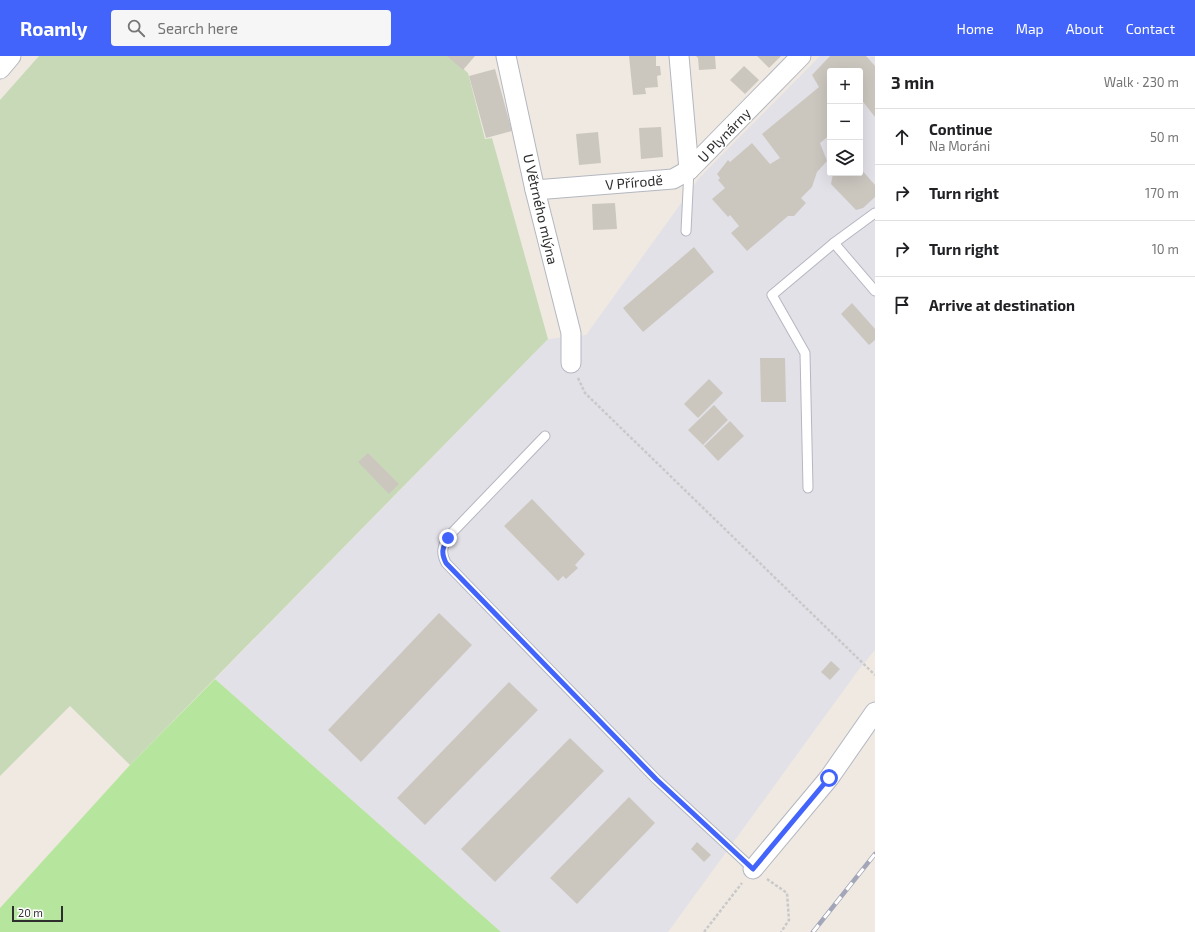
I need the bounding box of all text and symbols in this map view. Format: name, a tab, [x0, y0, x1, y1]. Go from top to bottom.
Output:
search box	[111, 10, 391, 46]
text: Roamly	[20, 17, 87, 40]
icon: search	[125, 17, 147, 39]
text: Search here	[157, 19, 238, 37]
text: Home	[957, 20, 994, 37]
text: Map	[1016, 20, 1044, 37]
text: About	[1066, 20, 1104, 37]
text: Contact	[1126, 20, 1175, 37]
map controls	[827, 68, 863, 176]
button: +	[827, 68, 863, 104]
text: 3 min	[891, 72, 934, 92]
text: Walk · 230 m	[1104, 74, 1179, 90]
street label: U Plynárny	[694, 104, 754, 166]
button: −	[827, 104, 863, 140]
text: Continue	[929, 120, 992, 138]
icon: ahead	[891, 126, 913, 148]
text: 50 m	[1150, 129, 1179, 145]
text: Na Moráni	[929, 138, 990, 154]
button: layers	[827, 140, 863, 176]
street label: U Větrného mlýna	[520, 152, 562, 266]
street label: V Přírodě	[605, 171, 663, 193]
icon: right	[891, 182, 913, 204]
text: Turn right	[929, 184, 999, 202]
text: 170 m	[1145, 185, 1179, 201]
icon: right	[891, 238, 913, 260]
text: Turn right	[929, 240, 999, 258]
text: 10 m	[1152, 241, 1179, 257]
icon: arrive	[891, 294, 913, 316]
text: Arrive at destination	[929, 296, 1075, 314]
route end	[439, 529, 457, 547]
route start	[820, 769, 838, 787]
scale bar	[12, 904, 63, 923]
text: 20 m	[18, 906, 43, 919]

